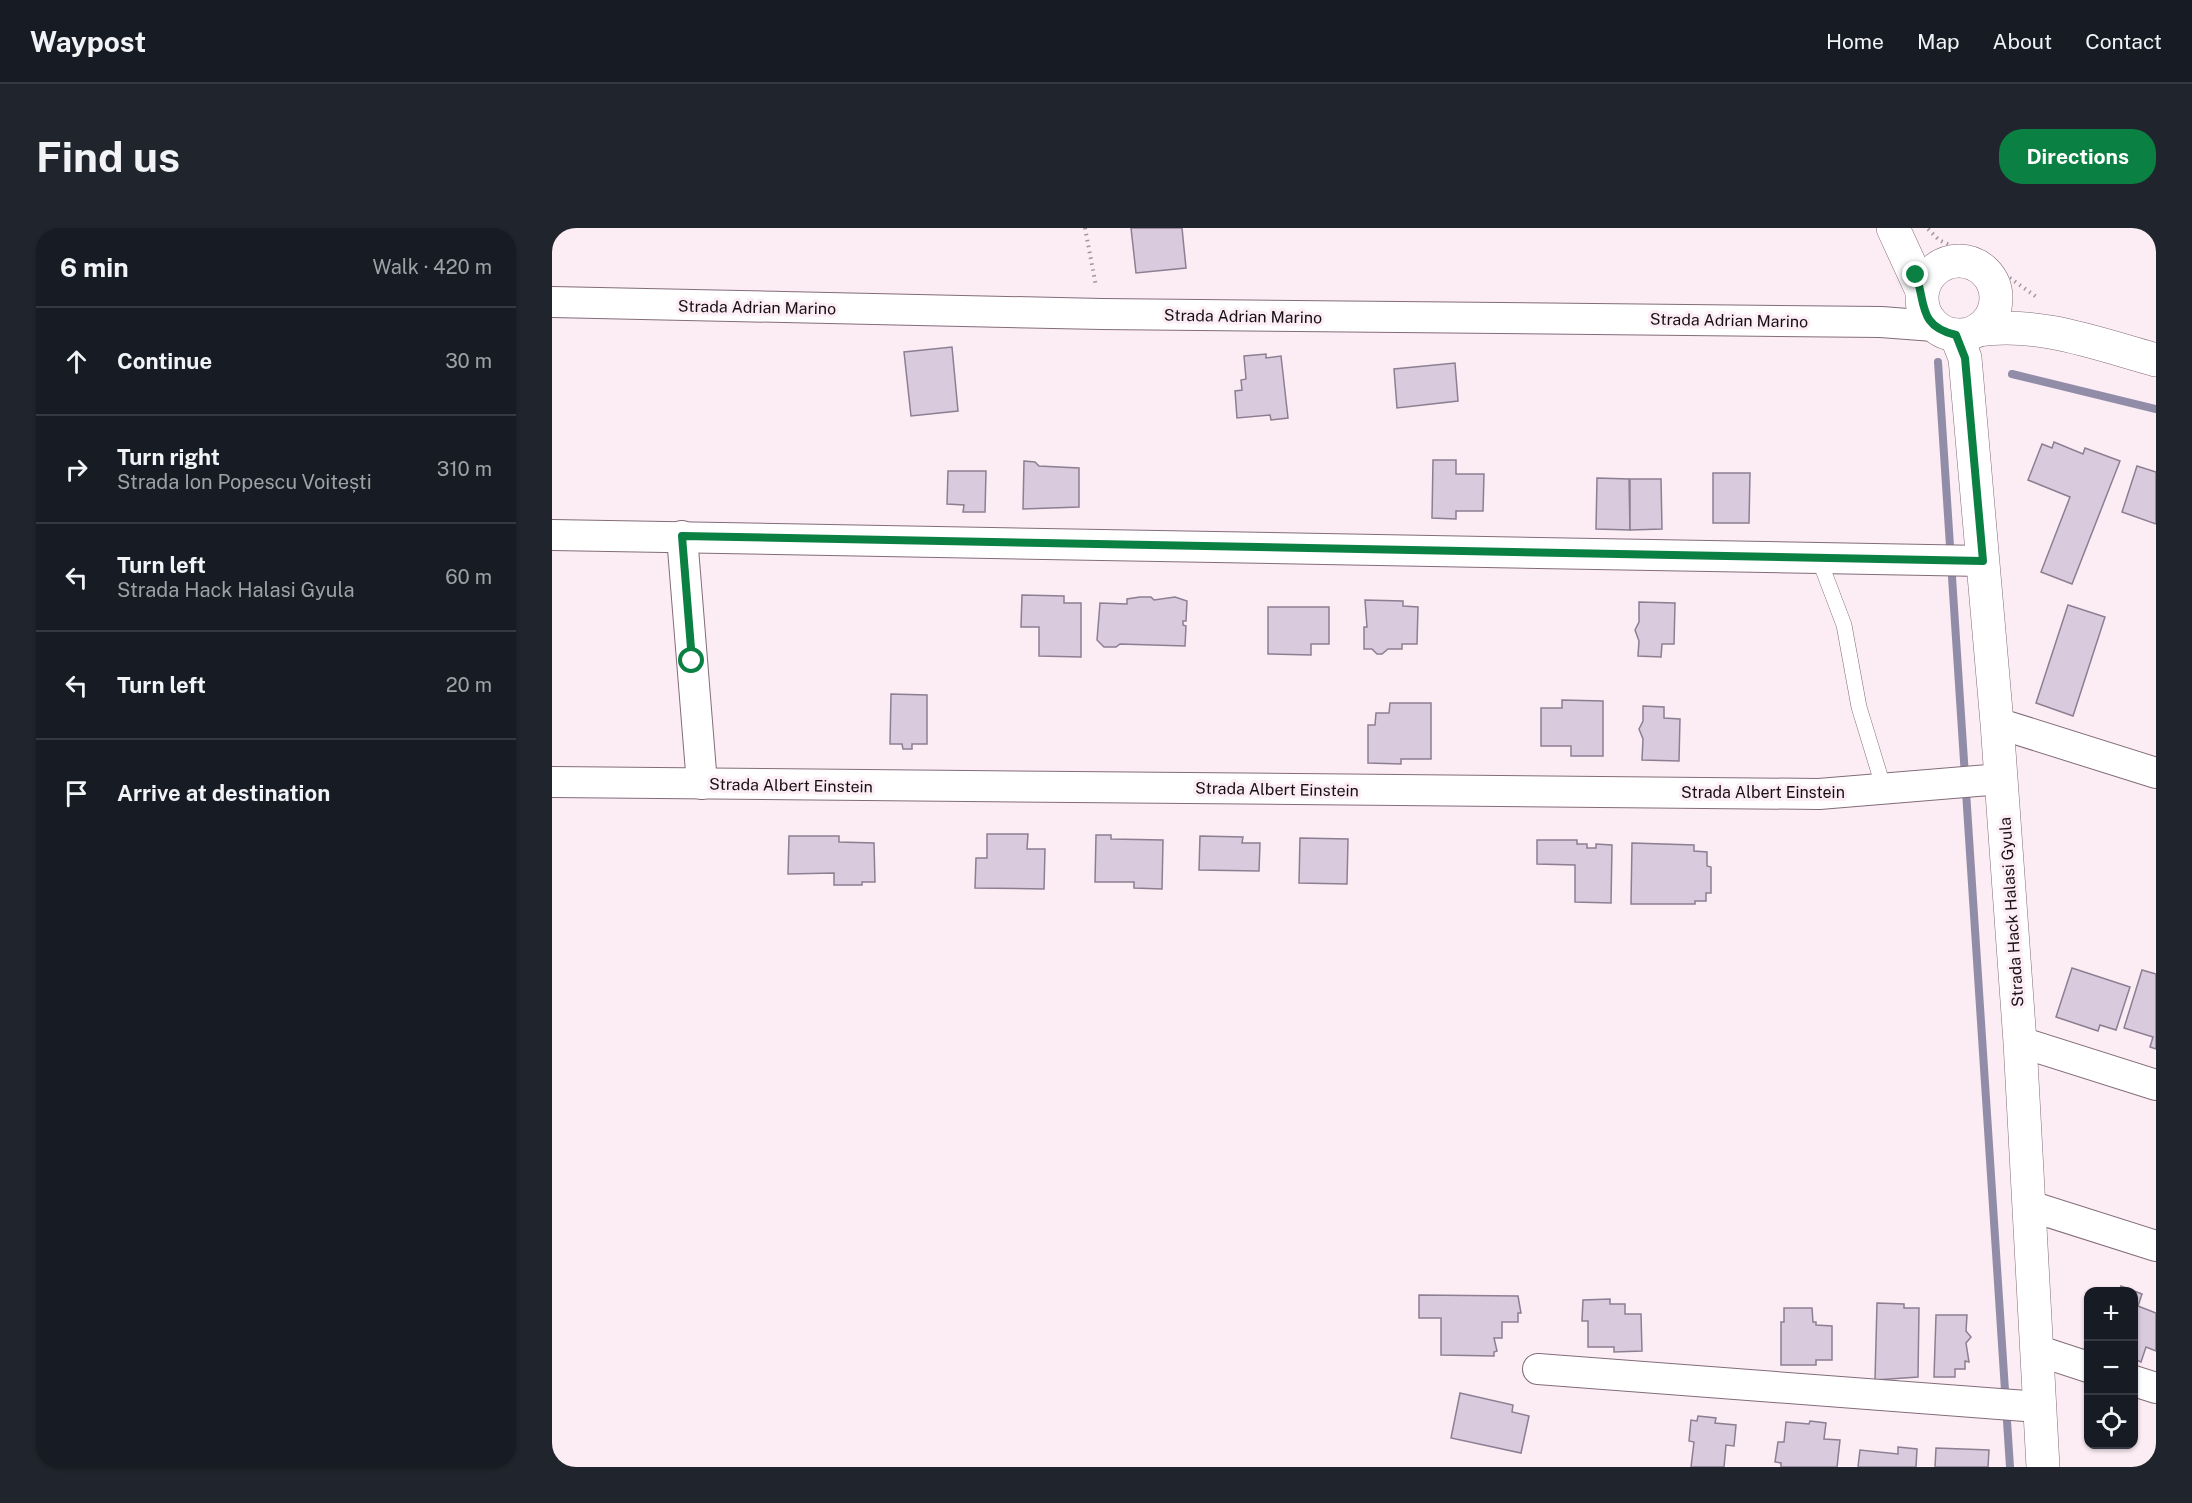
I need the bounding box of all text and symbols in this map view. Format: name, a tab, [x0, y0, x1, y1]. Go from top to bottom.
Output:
text: Waypost	[30, 25, 146, 58]
text: Home	[1826, 29, 1884, 54]
text: Map	[1917, 29, 1960, 54]
text: About	[1993, 29, 2052, 54]
text: Contact	[2085, 29, 2162, 54]
button: Directions	[1999, 129, 2156, 184]
text: Find us	[36, 132, 180, 181]
text: 6 min	[60, 252, 129, 283]
text: Walk · 420 m	[372, 255, 492, 279]
route end	[1902, 261, 1928, 287]
street label: Strada Adrian Marino	[678, 297, 836, 318]
street label: Strada Adrian Marino	[1164, 306, 1322, 327]
street label: Strada Adrian Marino	[1650, 310, 1808, 331]
icon: ahead	[60, 345, 93, 378]
text: Continue	[117, 348, 212, 374]
text: 30 m	[445, 349, 492, 373]
text: Turn right	[117, 444, 220, 470]
icon: right	[60, 453, 93, 486]
text: 310 m	[437, 457, 492, 481]
text: Strada Ion Popescu Voitești	[117, 470, 372, 494]
text: Turn left	[117, 552, 206, 578]
icon: left	[60, 561, 93, 594]
text: 60 m	[445, 565, 492, 589]
text: Strada Hack Halasi Gyula	[117, 578, 355, 602]
route start	[678, 647, 704, 673]
icon: left	[60, 669, 93, 702]
text: Turn left	[117, 672, 206, 698]
text: 20 m	[446, 673, 492, 697]
street label: Strada Albert Einstein	[709, 775, 873, 796]
icon: arrive	[60, 777, 93, 810]
street label: Strada Albert Einstein	[1195, 779, 1359, 800]
text: Arrive at destination	[117, 780, 330, 806]
street label: Strada Albert Einstein	[1681, 783, 1845, 802]
street label: Strada Hack Halasi Gyula	[1995, 817, 2028, 1007]
map controls	[2084, 1287, 2138, 1449]
button: +	[2084, 1287, 2138, 1341]
button: −	[2084, 1341, 2138, 1395]
button: locate	[2084, 1395, 2138, 1449]

